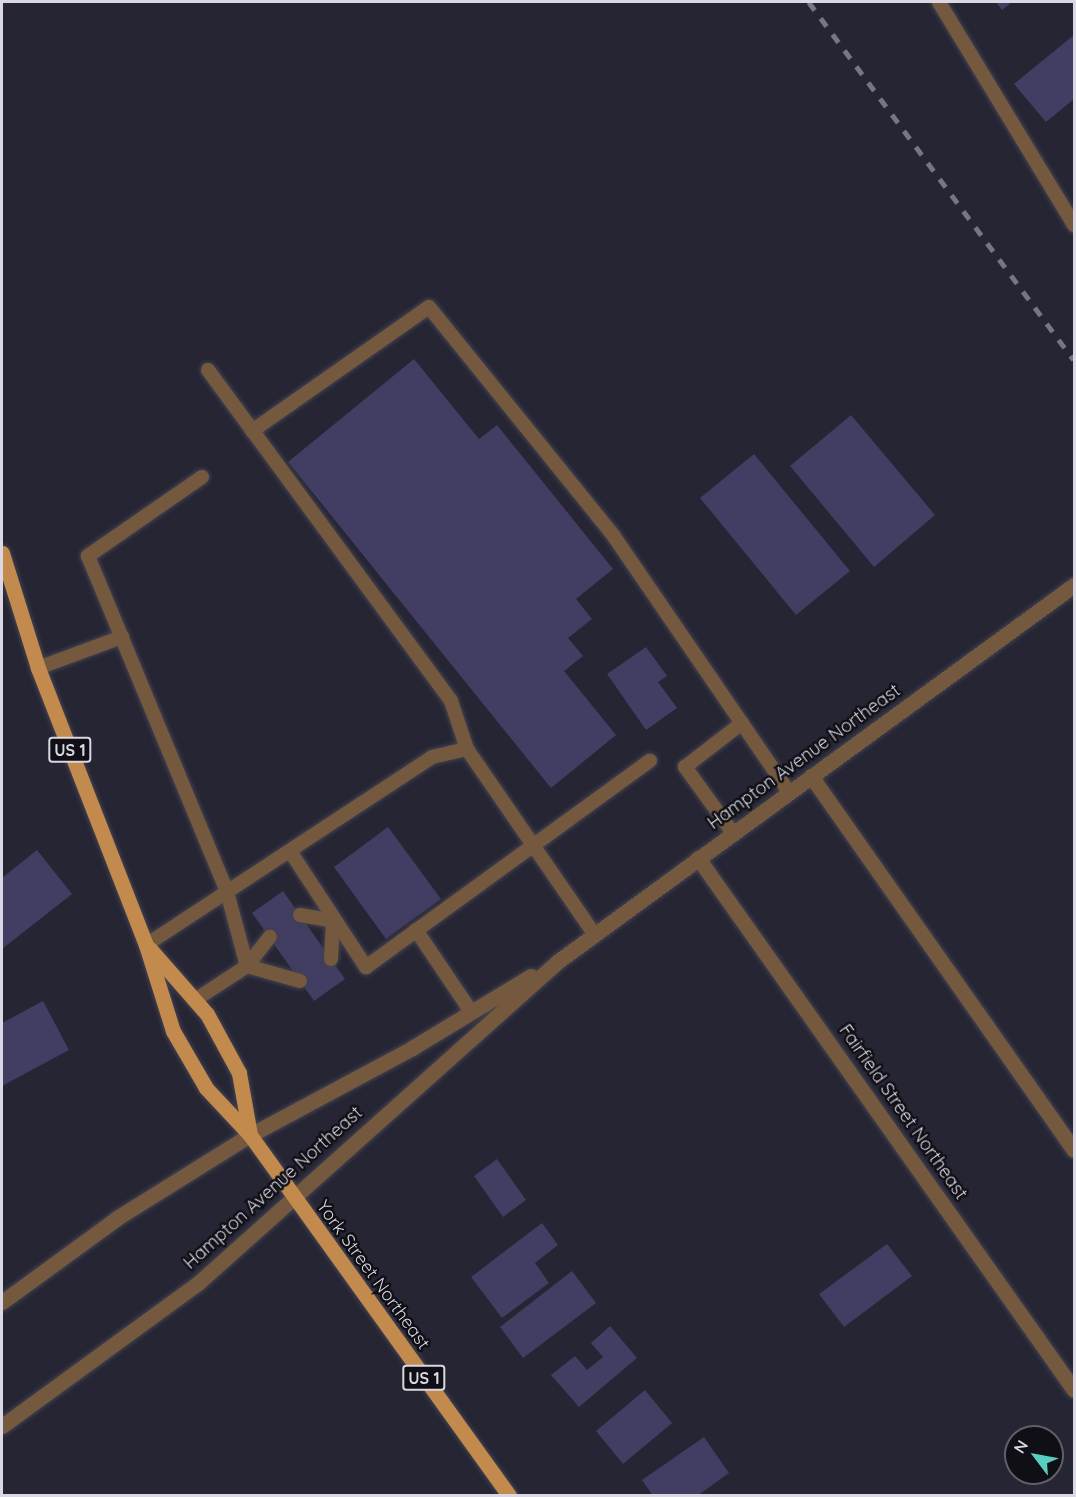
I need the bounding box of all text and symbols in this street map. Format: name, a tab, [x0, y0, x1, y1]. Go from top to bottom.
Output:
street label: Hampton Avenue Northeast	[703, 680, 905, 834]
road number: US 1	[48, 737, 92, 763]
street label: Fairfield Street Northeast	[834, 1020, 972, 1204]
street label: Hampton Avenue Northeast	[179, 1102, 367, 1274]
street label: York Street Northeast	[312, 1196, 434, 1354]
road number: US 1	[402, 1365, 446, 1391]
north arrow	[1004, 1425, 1064, 1485]
text: N	[1009, 1436, 1032, 1457]

